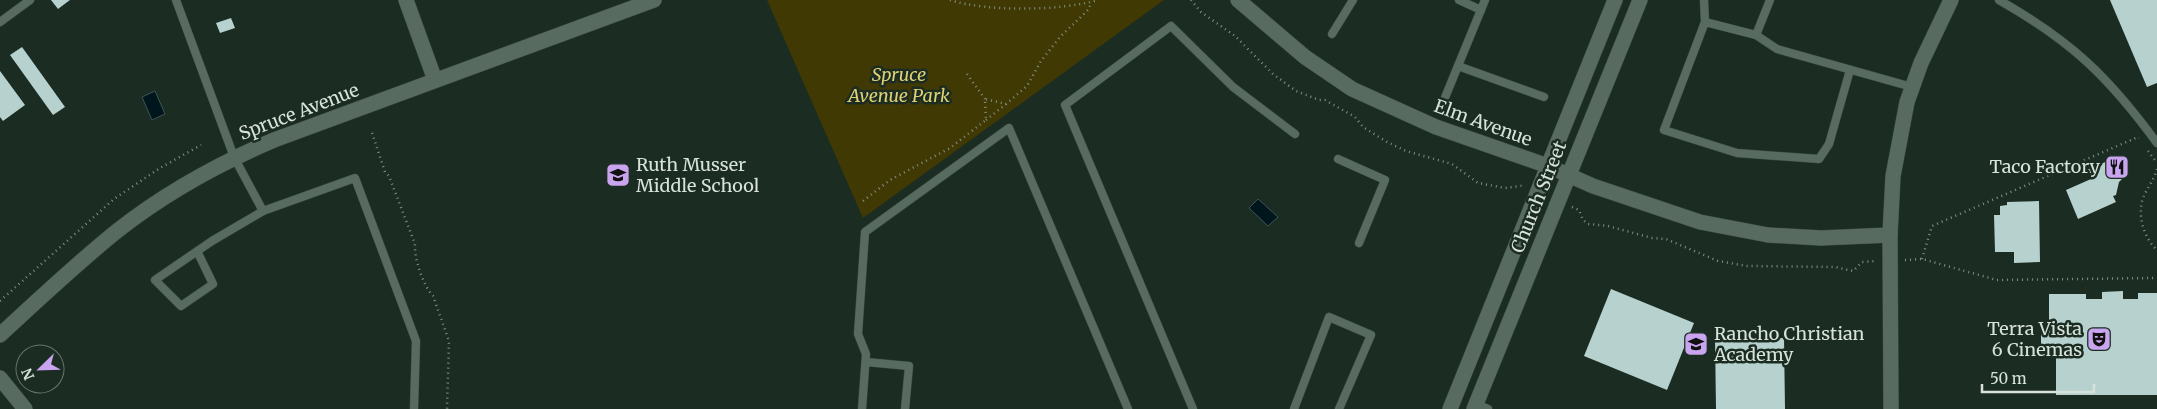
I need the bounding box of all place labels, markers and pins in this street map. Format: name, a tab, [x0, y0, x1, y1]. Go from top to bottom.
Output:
place label: Ruth Musser Middle School	[636, 153, 760, 197]
restaurant icon: Taco Factory	[2104, 154, 2130, 180]
place label: Taco Factory	[1989, 155, 2101, 178]
school or university icon: Ruth Musser Middle School	[605, 162, 631, 188]
place label: Terra Vista 6 Cinemas	[1987, 317, 2082, 361]
place label: Rancho Christian Academy	[1713, 322, 1865, 366]
theatre icon: Terra Vista 6 Cinemas	[2086, 326, 2112, 352]
school or university icon: Rancho Christian Academy	[1683, 331, 1709, 357]

